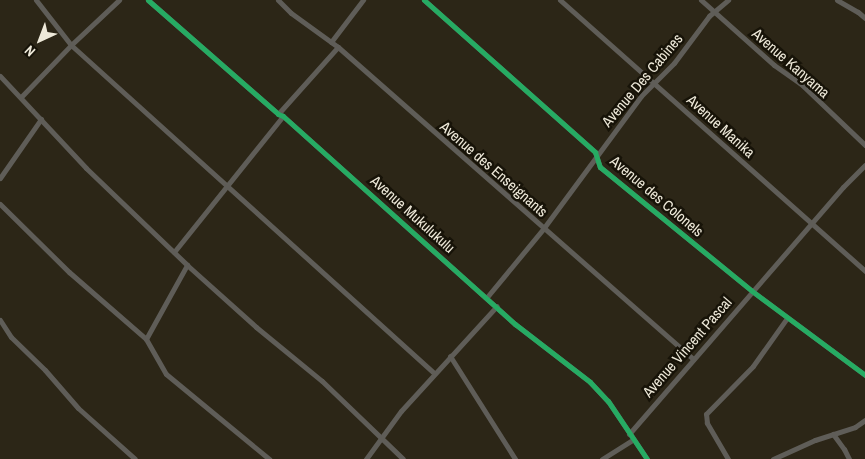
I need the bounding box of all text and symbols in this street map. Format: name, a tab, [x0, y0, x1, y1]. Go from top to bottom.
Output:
north arrow	[15, 15, 65, 65]
street label: Avenue Kanyama	[749, 24, 833, 102]
street label: Avenue Des Cabines	[598, 30, 686, 130]
text: N	[21, 42, 39, 60]
street label: Avenue Manika	[683, 91, 759, 161]
street label: Avenue des Enseignants	[437, 117, 551, 221]
street label: Avenue des Colonels	[607, 152, 707, 240]
street label: Avenue Mukulukulu	[367, 171, 459, 257]
street label: Avenue Vincent Pascal	[639, 293, 735, 401]

